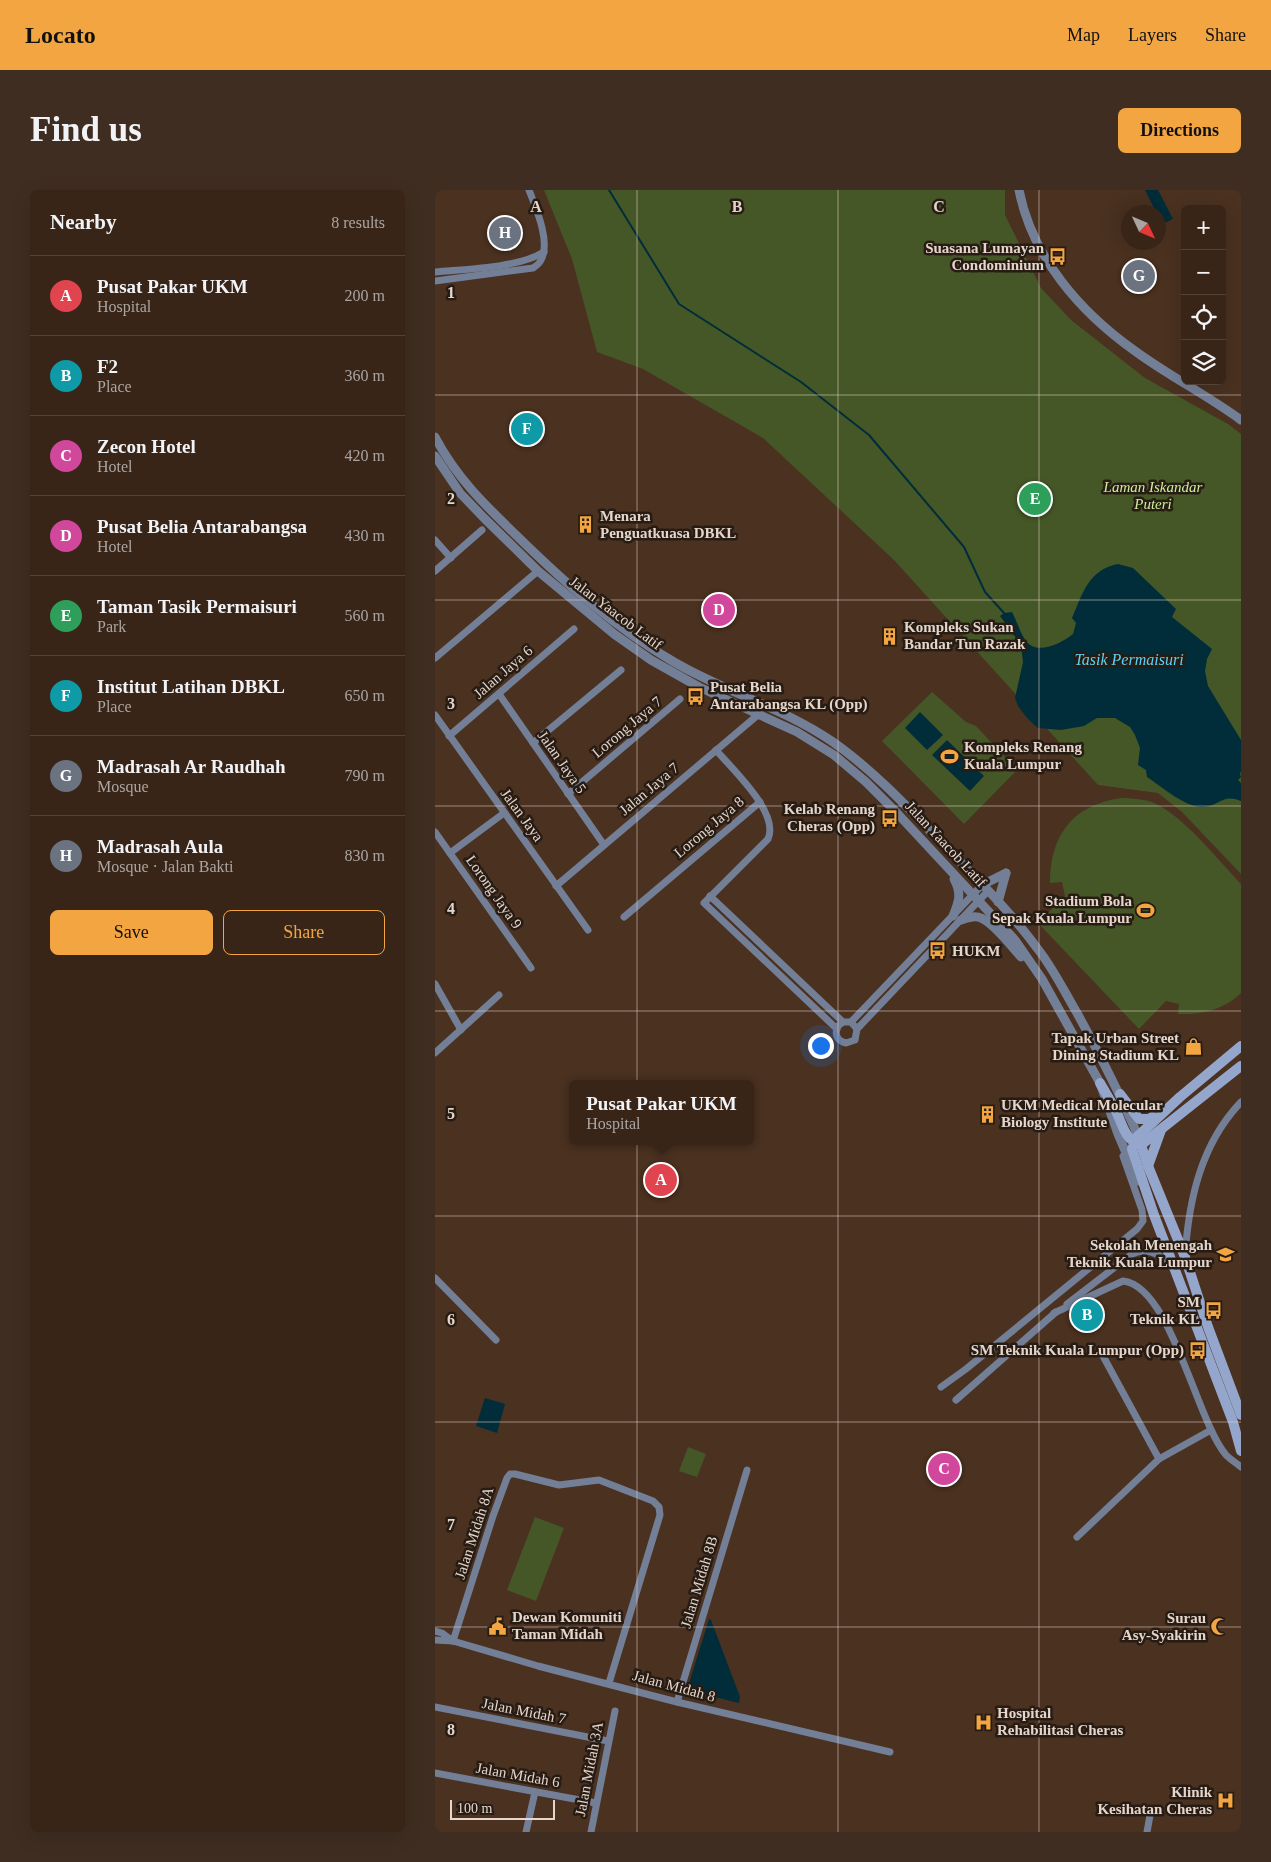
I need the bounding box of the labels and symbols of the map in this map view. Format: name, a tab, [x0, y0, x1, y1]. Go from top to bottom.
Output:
text: A	[530, 198, 542, 215]
text: B	[732, 198, 743, 215]
text: C	[933, 198, 945, 215]
north arrow	[1121, 205, 1166, 250]
pin: H	[489, 214, 521, 252]
place label: Suasana Lumayan Condominium	[925, 240, 1045, 273]
bus stop icon: Suasana Lumayan Condominium	[1048, 247, 1068, 267]
pin: G	[1123, 257, 1155, 295]
text: 1	[447, 284, 455, 301]
pin: F	[511, 410, 543, 448]
park label: Laman Iskandar Puteri	[1103, 479, 1203, 512]
pin: E	[1019, 480, 1051, 518]
text: 2	[447, 490, 455, 507]
place label: Menara Penguatkuasa DBKL	[600, 508, 736, 541]
building icon: Menara Penguatkuasa DBKL	[576, 515, 596, 535]
street label: Jalan Yaacob Latif	[567, 573, 665, 653]
pin: D	[703, 591, 735, 629]
place label: Kompleks Sukan Bandar Tun Razak	[904, 619, 1026, 652]
building icon: Kompleks Sukan Bandar Tun Razak	[880, 626, 900, 646]
street label: Jalan Jaya 6	[470, 642, 536, 702]
water label: Tasik Permaisuri	[1074, 651, 1184, 668]
place label: Pusat Belia Antarabangsa KL (Opp)	[710, 679, 868, 713]
bus stop icon: Pusat Belia Antarabangsa KL (Opp)	[686, 686, 706, 706]
street label: Lorong Jaya 7	[589, 693, 665, 761]
text: 3	[447, 695, 455, 712]
street label: Jalan Jaya 5	[535, 728, 589, 796]
place label: Kompleks Renang Kuala Lumpur	[964, 739, 1082, 772]
sports icon: Kompleks Renang Kuala Lumpur	[940, 746, 960, 766]
street label: Jalan Jaya 7	[616, 759, 682, 818]
street label: Jalan Jaya	[498, 786, 547, 845]
street label: Lorong Jaya 8	[671, 793, 747, 861]
street label: Jalan Yaacob Latif	[902, 798, 990, 890]
place label: Kelab Renang Cheras (Opp)	[784, 801, 875, 835]
bus stop icon: Kelab Renang Cheras (Opp)	[879, 808, 899, 828]
street label: Lorong Jaya 9	[463, 852, 525, 932]
place label: Stadium Bola Sepak Kuala Lumpur	[992, 893, 1132, 926]
text: 4	[447, 900, 455, 917]
sports icon: Stadium Bola Sepak Kuala Lumpur	[1136, 900, 1156, 920]
bus stop icon: HUKM	[928, 941, 948, 961]
place label: HUKM	[952, 943, 1000, 959]
place label: Tapak Urban Street Dining Stadium KL	[1051, 1030, 1179, 1063]
your location	[808, 1033, 834, 1059]
shop icon: Tapak Urban Street Dining Stadium KL	[1183, 1037, 1203, 1057]
place label: UKM Medical Molecular Biology Institute	[1001, 1097, 1163, 1130]
building icon: UKM Medical Molecular Biology Institute	[977, 1104, 997, 1124]
text: 5	[447, 1105, 455, 1122]
pin: A	[645, 1161, 677, 1199]
place label: Sekolah Menengah Teknik Kuala Lumpur	[1067, 1237, 1213, 1270]
school or university icon: Sekolah Menengah Teknik Kuala Lumpur	[1216, 1244, 1236, 1264]
place label: SM Teknik KL	[1130, 1294, 1200, 1327]
pin: B	[1071, 1296, 1103, 1334]
bus stop icon: SM Teknik KL	[1204, 1301, 1224, 1321]
text: 6	[447, 1311, 455, 1328]
bus stop icon: SM Teknik Kuala Lumpur (Opp)	[1188, 1340, 1208, 1360]
place label: SM Teknik Kuala Lumpur (Opp)	[971, 1342, 1184, 1359]
pin: C	[928, 1450, 960, 1488]
street label: Jalan Midah 8A	[452, 1485, 496, 1581]
text: 7	[447, 1516, 455, 1533]
street label: Jalan Midah 8B	[677, 1534, 721, 1630]
place label: Dewan Komuniti Taman Midah	[512, 1609, 622, 1642]
place label: Surau Asy-Syakirin	[1122, 1610, 1207, 1643]
public building icon: Dewan Komuniti Taman Midah	[488, 1616, 508, 1636]
mosque icon: Surau Asy-Syakirin	[1210, 1617, 1230, 1637]
street label: Jalan Midah 8	[631, 1667, 717, 1705]
street label: Jalan Midah 7	[481, 1695, 568, 1727]
place label: Hospital Rehabilitasi Cheras	[997, 1705, 1123, 1738]
hospital icon: Hospital Rehabilitasi Cheras	[973, 1712, 993, 1732]
street label: Jalan Midah 3A	[572, 1720, 606, 1818]
text: 8	[447, 1721, 455, 1738]
street label: Jalan Midah 6	[475, 1760, 562, 1790]
place label: Klinik Kesihatan Cheras	[1097, 1784, 1213, 1817]
hospital icon: Klinik Kesihatan Cheras	[1216, 1791, 1236, 1811]
scale bar	[450, 1797, 555, 1820]

